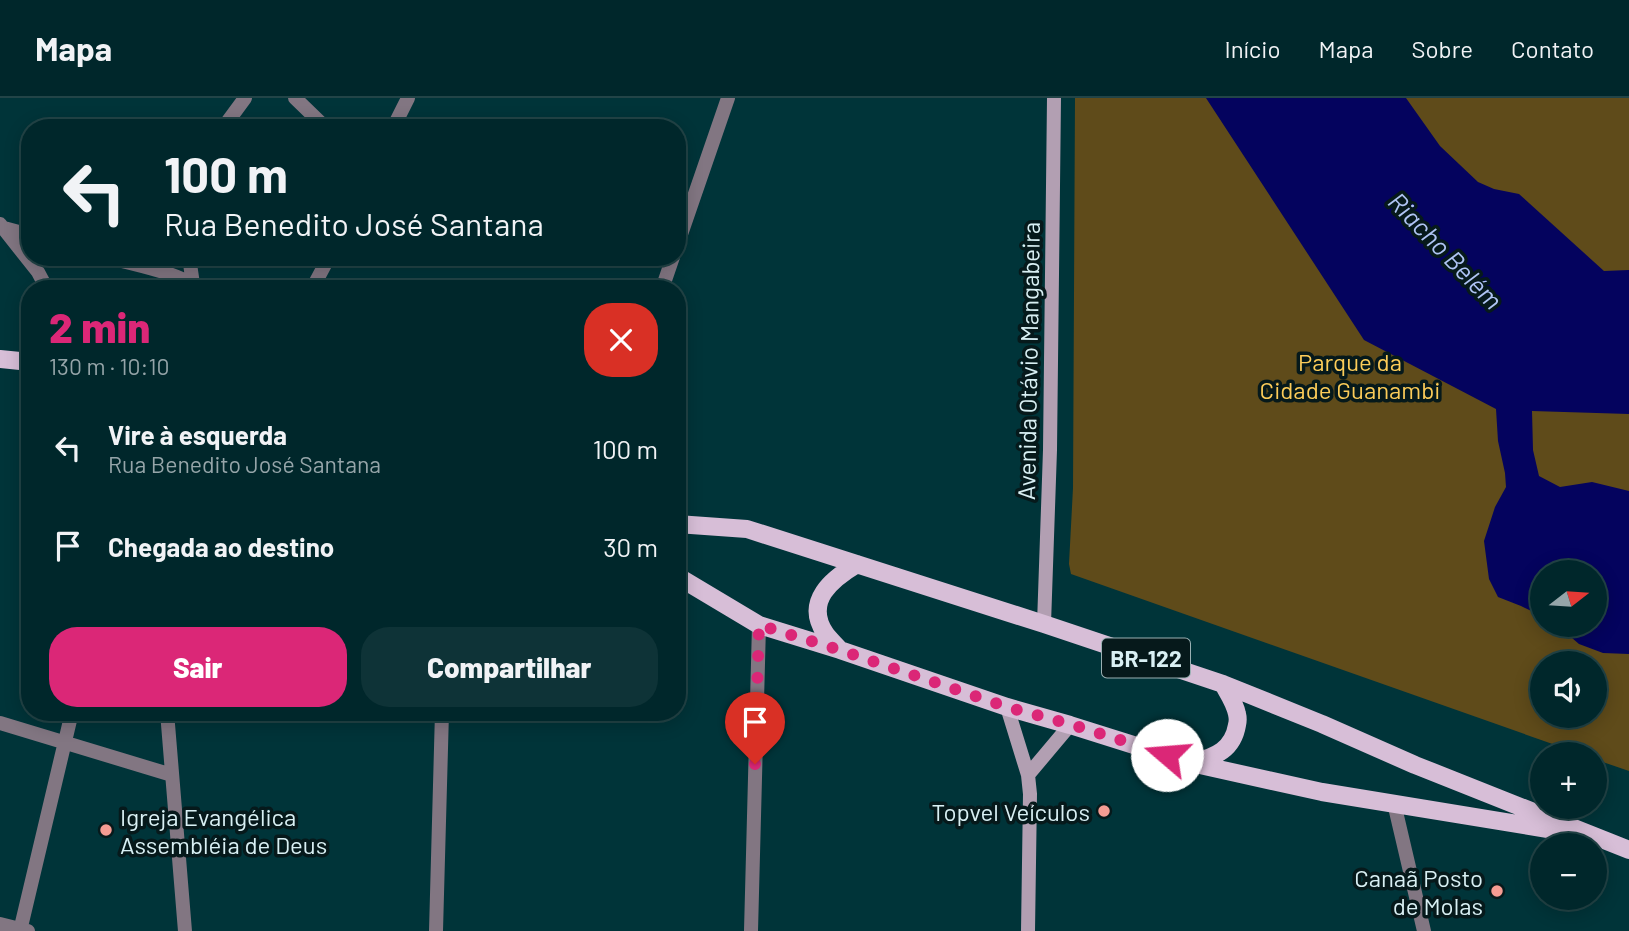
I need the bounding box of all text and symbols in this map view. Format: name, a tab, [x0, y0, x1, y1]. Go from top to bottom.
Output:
text: Mapa	[35, 28, 112, 68]
text: Início	[1225, 34, 1281, 63]
text: Mapa	[1319, 34, 1373, 63]
text: Sobre	[1411, 34, 1473, 63]
text: Contato	[1511, 34, 1594, 63]
text: 100 m	[164, 144, 288, 203]
icon: left	[49, 147, 140, 238]
water label: Riacho Belém	[1383, 185, 1509, 315]
text: Rua Benedito José Santana	[164, 204, 544, 242]
street label: Avenida Otávio Mangabeira	[1011, 222, 1045, 500]
text: 2 min	[49, 301, 150, 351]
button: close	[584, 303, 658, 377]
park label: Parque da Cidade Guanambi	[1260, 347, 1440, 404]
text: 130 m · 10:10	[49, 352, 169, 380]
text: Vire à esquerda	[108, 419, 287, 450]
icon: left	[49, 429, 87, 467]
text: 100 m	[593, 433, 658, 464]
text: Rua Benedito José Santana	[108, 450, 381, 478]
icon: arrive	[49, 527, 87, 565]
text: Chegada ao destino	[108, 531, 334, 562]
text: 30 m	[603, 531, 658, 562]
north arrow	[1530, 560, 1606, 637]
map controls	[1530, 560, 1607, 910]
button: Sair	[49, 627, 347, 707]
button: Compartilhar	[361, 627, 658, 707]
road number: BR-122	[1102, 638, 1190, 678]
button: sound	[1530, 651, 1607, 728]
pin	[725, 692, 785, 764]
icon: arrive	[736, 703, 774, 741]
position arrow	[1130, 718, 1204, 792]
button: +	[1530, 742, 1607, 819]
place label: Topvel Veículos	[931, 797, 1090, 826]
place label: Igreja Evangélica Assembléia de Deus	[120, 802, 327, 859]
marker: Topvel Veículos	[1096, 803, 1112, 819]
marker: Igreja Evangélica Assembléia de Deus	[98, 822, 114, 838]
button: −	[1530, 833, 1607, 910]
place label: Canaã Posto de Molas	[1354, 863, 1483, 920]
marker: Canaã Posto de Molas	[1489, 883, 1505, 899]

